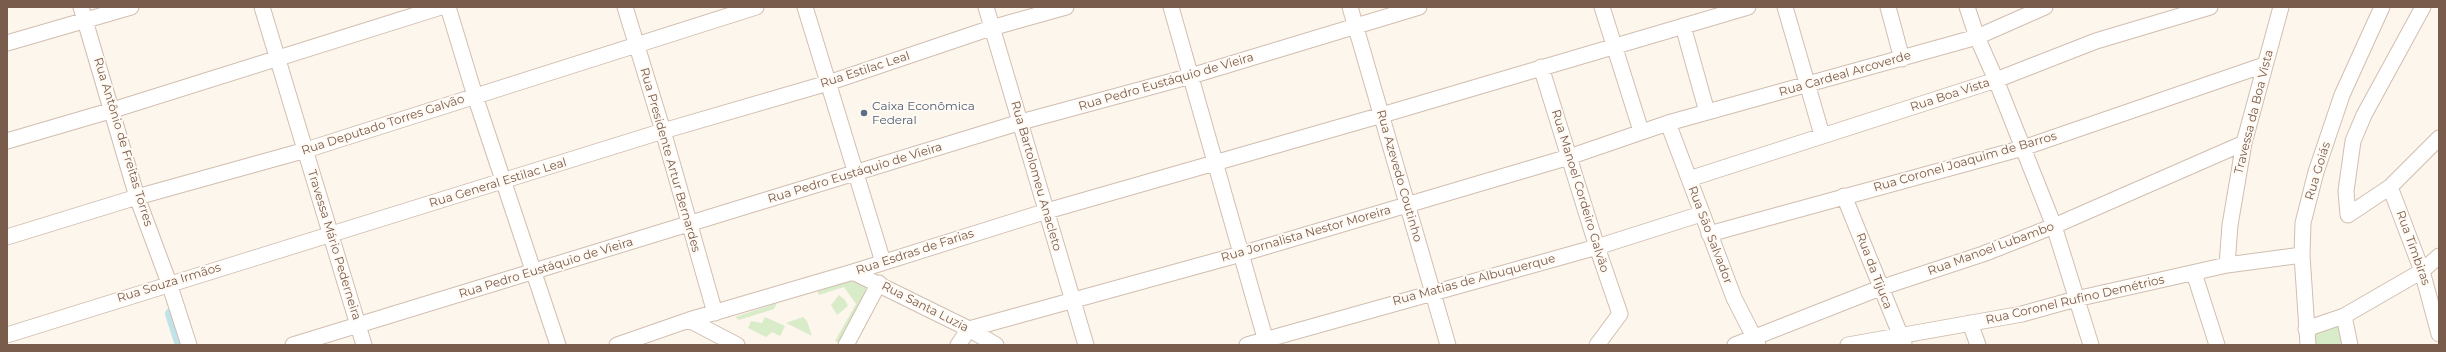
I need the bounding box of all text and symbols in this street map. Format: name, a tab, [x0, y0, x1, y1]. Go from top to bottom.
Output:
street label: Rua Cardeal Arcoverde	[1777, 48, 1913, 100]
street label: Travessa da Boa Vista	[2232, 48, 2276, 176]
street label: Rua Estilac Leal	[818, 49, 912, 91]
street label: Rua Pedro Eustáquio de Vieira	[1077, 50, 1255, 114]
street label: Rua Antônio de Freitas Torres	[90, 56, 156, 228]
street label: Rua Presidente Artur Bernardes	[637, 66, 703, 254]
street label: Rua Boa Vista	[1908, 75, 1992, 115]
street label: Rua Deputado Torres Galvão	[300, 92, 466, 158]
place label: Caixa Econômica Federal	[872, 99, 975, 127]
street label: Rua Bartolomeu Anacleto	[1008, 99, 1064, 253]
marker: Caixa Econômica Federal	[859, 108, 869, 118]
street label: Rua Azevedo Coutinho	[1373, 108, 1425, 244]
street label: Rua Manoel Cordeiro Galvão	[1548, 108, 1612, 274]
street label: Rua Coronel Joaquim de Barros	[1872, 129, 2058, 195]
street label: Rua Pedro Eustáquio de Vieira	[766, 140, 944, 206]
street label: Rua Goiás	[2302, 140, 2334, 202]
street label: Rua General Estilac Leal	[427, 155, 569, 211]
street label: Travessa Mário Pederneira	[304, 168, 364, 322]
street label: Rua São Salvador	[1685, 184, 1735, 286]
street label: Rua Jornalista Nestor Moreira	[1219, 203, 1393, 265]
street label: Rua Timbiras	[2393, 209, 2433, 287]
street label: Rua Manoel Lubambo	[1926, 219, 2056, 279]
street label: Rua Esdras de Farias	[854, 226, 976, 278]
street label: Rua da Tijuca	[1853, 231, 1895, 311]
street label: Rua Pedro Eustáquio de Vieira	[457, 235, 635, 301]
street label: Rua Matias de Albuquerque	[1391, 251, 1557, 309]
street label: Rua Souza Irmãos	[115, 260, 223, 306]
street label: Rua Coronel Rufino Demétrios	[1984, 272, 2166, 328]
street label: Rua Santa Luzia	[879, 279, 971, 335]

